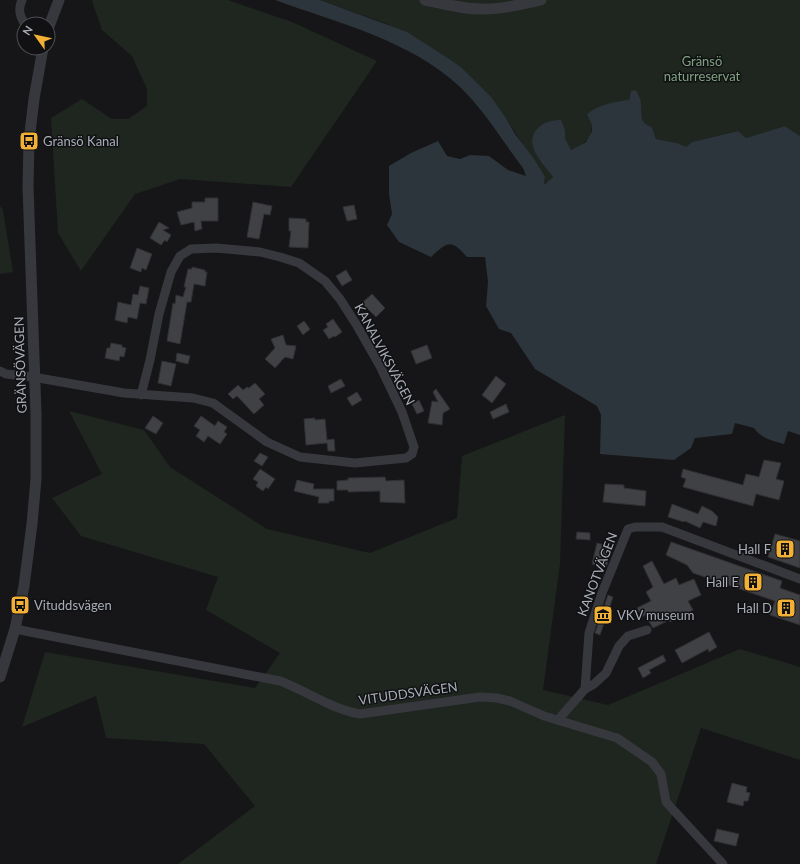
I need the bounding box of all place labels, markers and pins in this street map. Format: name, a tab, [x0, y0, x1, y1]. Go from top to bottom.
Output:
bus stop icon: Gränsö Kanal	[18, 130, 40, 152]
place label: Gränsö Kanal	[43, 133, 119, 149]
building icon: Hall F	[774, 538, 796, 560]
place label: Hall F	[738, 541, 771, 557]
building icon: Hall E	[742, 571, 764, 593]
place label: Hall E	[706, 574, 739, 590]
bus stop icon: Vituddsvägen	[9, 594, 31, 616]
place label: Vituddsvägen	[34, 597, 112, 613]
building icon: Hall D	[775, 597, 797, 619]
place label: Hall D	[736, 600, 772, 616]
museum icon: VKV museum	[592, 604, 614, 626]
place label: VKV museum	[617, 607, 694, 623]

